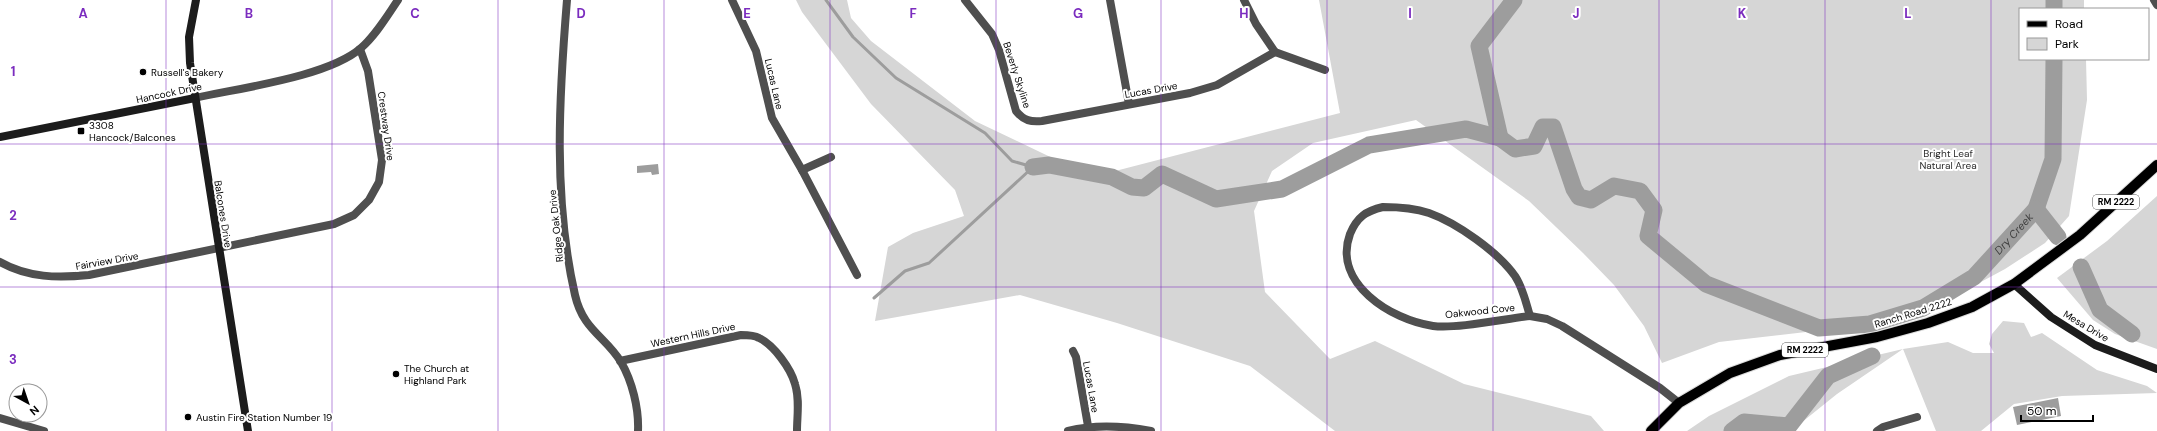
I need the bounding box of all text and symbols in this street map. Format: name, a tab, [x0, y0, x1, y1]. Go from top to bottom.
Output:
text: A	[78, 5, 88, 22]
text: B	[245, 5, 253, 22]
text: C	[410, 5, 420, 22]
text: D	[576, 5, 586, 22]
text: E	[743, 5, 751, 22]
text: F	[909, 5, 917, 22]
text: G	[1073, 5, 1083, 22]
text: H	[1239, 5, 1249, 22]
text: I	[1408, 5, 1412, 22]
text: J	[1572, 5, 1580, 22]
text: K	[1738, 5, 1747, 22]
text: L	[1904, 5, 1912, 22]
legend	[2019, 8, 2149, 60]
text: Road	[2055, 16, 2083, 32]
text: Park	[2055, 36, 2079, 52]
street label: Beverly Skyline	[1000, 40, 1034, 110]
street label: Lucas Lane	[762, 57, 786, 111]
text: 1	[11, 63, 15, 80]
place label: Russell's Bakery	[151, 66, 224, 79]
marker: Russell's Bakery	[138, 67, 148, 77]
street label: Lucas Drive	[1124, 79, 1179, 101]
street label: Hancock Drive	[135, 80, 203, 106]
street label: Crestway Drive	[375, 91, 397, 162]
place label: 3308 Hancock/Balcones	[89, 119, 176, 144]
marker: 3308 Hancock/Balcones	[76, 126, 86, 136]
park label: Bright Leaf Natural Area	[1919, 147, 1977, 172]
street label: Balcones Drive	[211, 179, 235, 249]
street label: Ridge Oak Drive	[546, 189, 566, 263]
road number: RM 2222	[2093, 195, 2139, 209]
text: 2	[9, 207, 17, 224]
water label: Dry Creek	[1991, 210, 2036, 257]
street label: Fairview Drive	[75, 249, 140, 273]
street label: Ranch Road 2222	[1873, 295, 1953, 331]
street label: Oakwood Cove	[1445, 301, 1516, 321]
street label: Mesa Drive	[2061, 307, 2111, 345]
street label: Western Hills Drive	[649, 320, 737, 350]
road number: RM 2222	[1782, 343, 1828, 357]
text: 3	[9, 351, 17, 368]
street label: Lucas Lane	[1080, 360, 1102, 414]
place label: The Church at Highland Park	[404, 362, 469, 387]
marker: The Church at Highland Park	[391, 369, 401, 379]
north arrow	[8, 383, 48, 423]
scale bar	[2021, 397, 2093, 423]
text: N	[27, 403, 42, 419]
text: 50 m	[2027, 403, 2056, 419]
place label: Austin Fire Station Number 19	[196, 411, 332, 424]
marker: Austin Fire Station Number 19	[183, 412, 193, 422]

